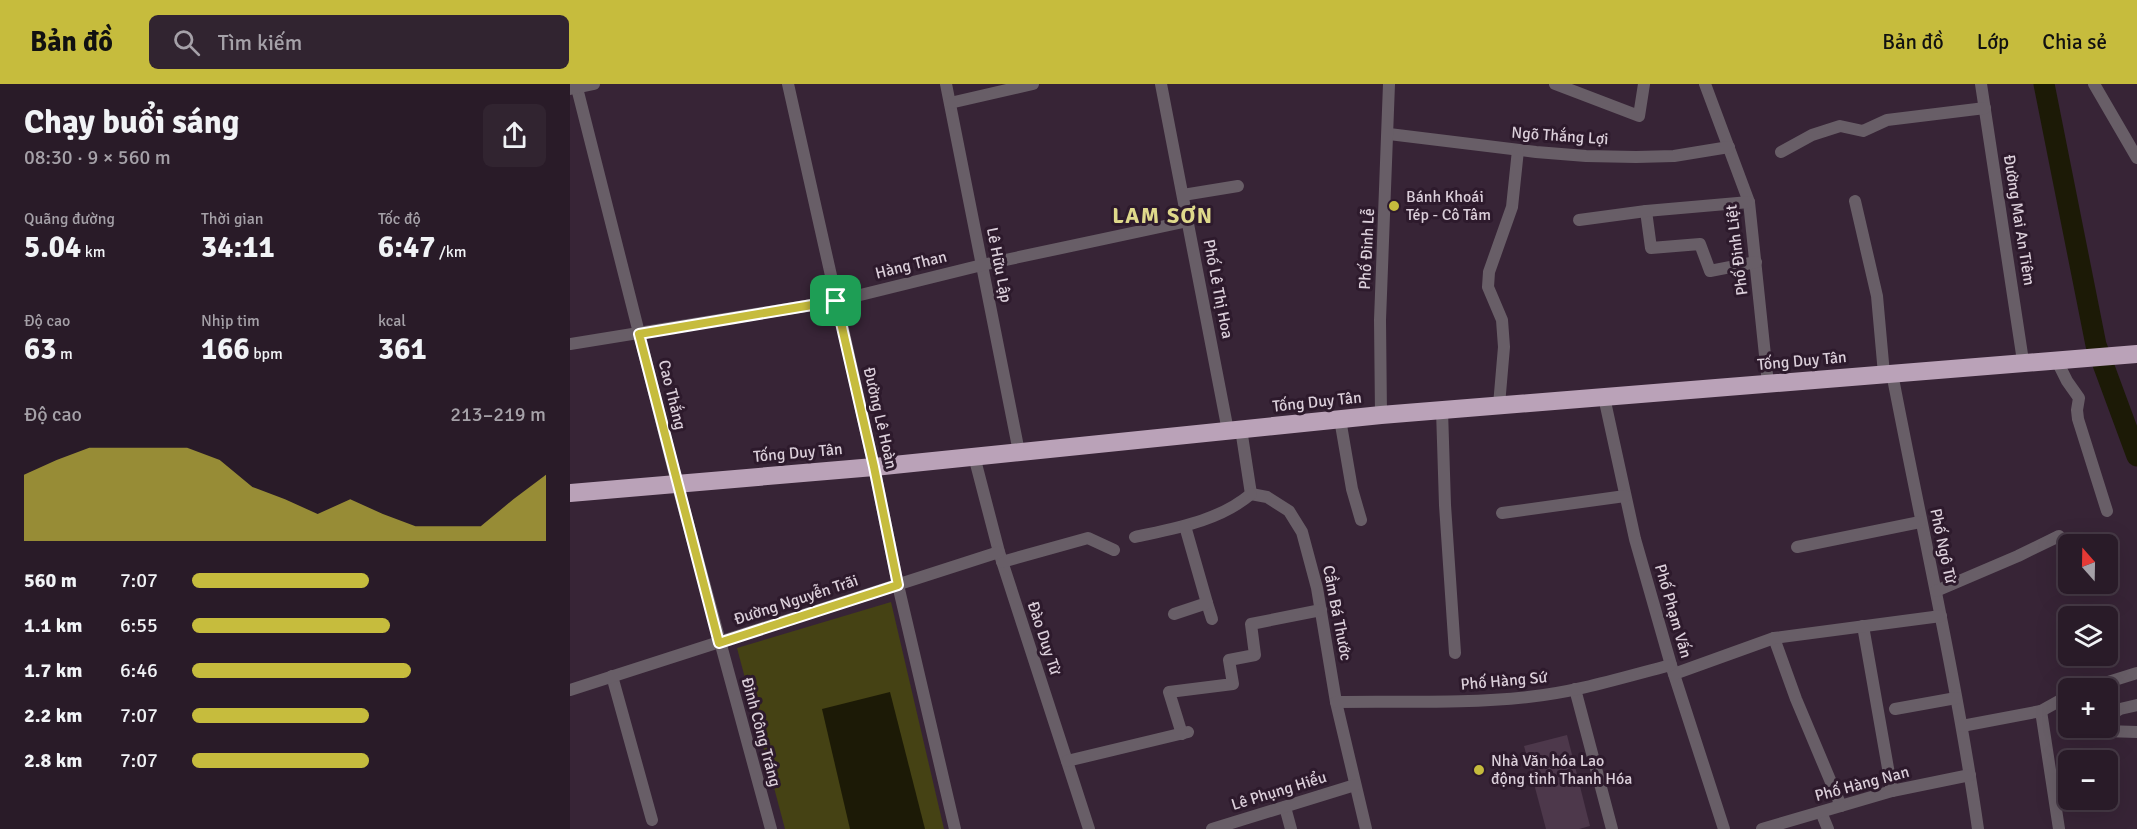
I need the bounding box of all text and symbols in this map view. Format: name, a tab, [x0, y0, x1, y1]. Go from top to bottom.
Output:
search box	[149, 15, 569, 69]
text: Bản đồ	[30, 25, 113, 59]
icon: search	[170, 26, 203, 59]
text: Tìm kiếm	[218, 29, 302, 56]
text: Bản đồ	[1882, 29, 1944, 55]
text: Lớp	[1977, 29, 2009, 55]
text: Chia sẻ	[2042, 29, 2107, 55]
text: Chạy buổi sáng	[24, 102, 240, 143]
button: share	[483, 104, 546, 167]
street label: Ngõ Thắng Lợi	[1511, 123, 1609, 149]
text: 08:30 · 9 × 560 m	[24, 145, 171, 170]
street label: Đường Mai An Tiêm	[1999, 153, 2039, 287]
place label: Bánh Khoái Tép - Cô Tâm	[1406, 187, 1491, 225]
marker: Bánh Khoái Tép - Cô Tâm	[1387, 199, 1401, 213]
district label: LAM SƠN	[1112, 202, 1214, 229]
street label: Phố Đinh Liệt	[1721, 203, 1753, 297]
street label: Phố Đinh Lễ	[1355, 208, 1379, 290]
text: Quãng đường	[24, 209, 115, 229]
text: Thời gian	[201, 209, 264, 229]
text: Tốc độ	[378, 209, 421, 229]
street label: Lê Hữu Lập	[982, 226, 1016, 304]
text: 5.04	[24, 229, 81, 266]
text: 34:11	[201, 229, 275, 266]
text: 6:47	[378, 229, 435, 266]
street label: Phố Lê Thị Hoa	[1199, 238, 1237, 340]
text: km	[81, 242, 106, 262]
text: /km	[435, 242, 467, 262]
street label: Hàng Than	[873, 246, 949, 284]
pin	[810, 275, 861, 326]
icon: arrive	[819, 284, 852, 317]
text: Độ cao	[24, 311, 70, 331]
text: Nhịp tim	[201, 311, 260, 331]
text: kcal	[378, 311, 406, 331]
text: 63	[24, 331, 56, 368]
text: 166	[201, 331, 250, 368]
text: 361	[378, 331, 427, 368]
text: m	[56, 344, 73, 364]
text: bpm	[250, 344, 283, 364]
street label: Tống Duy Tân	[1757, 347, 1847, 375]
street label: Cao Thắng	[654, 358, 690, 432]
street label: Đường Lê Hoàn	[859, 365, 901, 471]
street label: Tống Duy Tân	[1271, 387, 1363, 417]
text: Độ cao	[24, 402, 82, 427]
text: 213–219 m	[450, 402, 546, 427]
street label: Tống Duy Tân	[753, 439, 843, 467]
street label: Phố Ngô Từ	[1925, 507, 1961, 586]
north arrow	[2058, 534, 2118, 594]
map controls	[2058, 534, 2118, 810]
street label: Phố Phạm Vấn	[1650, 562, 1696, 660]
street label: Cầm Bá Thước	[1318, 564, 1356, 662]
text: 560 m	[24, 568, 77, 593]
text: 7:07	[120, 568, 158, 593]
street label: Đường Nguyễn Trãi	[731, 570, 861, 630]
street label: Đào Duy Từ	[1023, 599, 1066, 678]
button: layers	[2058, 606, 2118, 666]
text: 1.1 km	[24, 613, 82, 638]
text: 6:55	[120, 613, 158, 638]
text: 1.7 km	[24, 658, 82, 683]
text: 6:46	[120, 658, 158, 683]
street label: Phố Hàng Sứ	[1460, 667, 1549, 695]
street label: Đinh Công Tráng	[737, 675, 785, 789]
button: +	[2058, 678, 2118, 738]
text: 2.2 km	[24, 703, 82, 728]
text: 7:07	[120, 703, 158, 728]
text: 2.8 km	[24, 748, 82, 773]
text: 7:07	[120, 748, 158, 773]
button: −	[2058, 750, 2118, 810]
place label: Nhà Văn hóa Lao động tỉnh Thanh Hóa	[1491, 751, 1632, 789]
street label: Phố Hàng Nan	[1813, 762, 1911, 806]
marker: Nhà Văn hóa Lao động tỉnh Thanh Hóa	[1472, 763, 1486, 777]
street label: Lê Phụng Hiểu	[1229, 767, 1329, 815]

